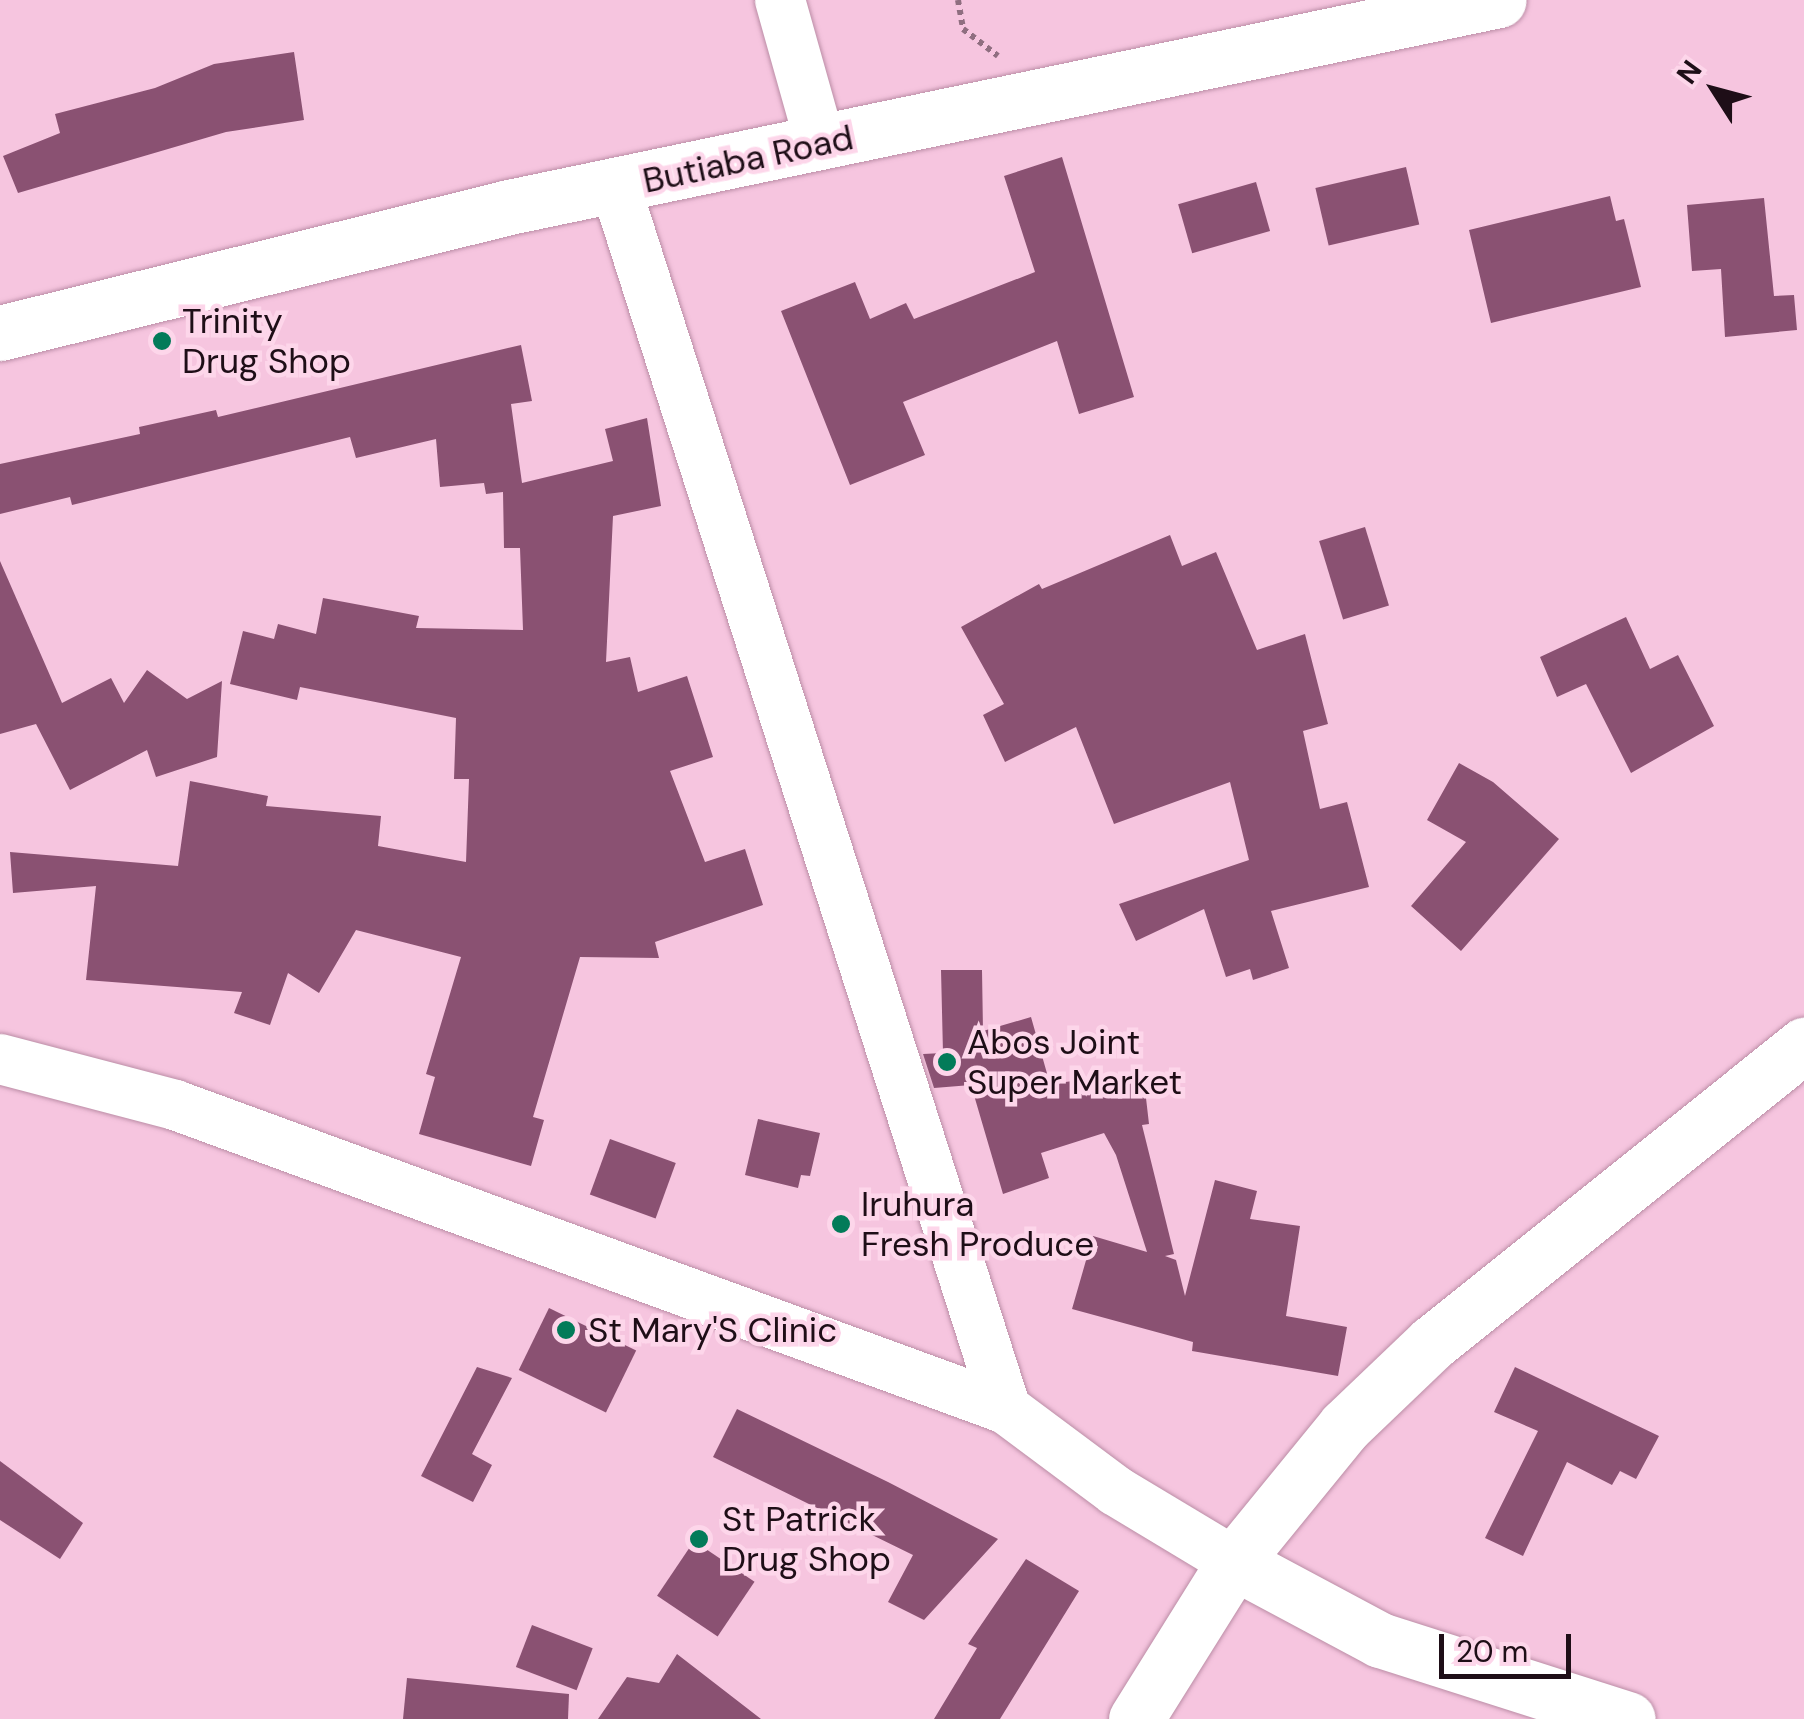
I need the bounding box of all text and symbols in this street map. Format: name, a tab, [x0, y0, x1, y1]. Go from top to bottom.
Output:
north arrow	[1664, 40, 1764, 140]
text: N	[1668, 53, 1710, 91]
street label: Butiaba Road	[639, 116, 857, 202]
place label: Trinity Drug Shop	[182, 300, 351, 382]
marker: Trinity Drug Shop	[151, 330, 173, 352]
place label: Abos Joint Super Market	[967, 1021, 1182, 1103]
marker: Abos Joint Super Market	[936, 1051, 958, 1073]
place label: Iruhura Fresh Produce	[861, 1183, 1094, 1265]
marker: Iruhura Fresh Produce	[830, 1213, 852, 1235]
place label: St Mary'S Clinic	[588, 1309, 837, 1351]
marker: St Mary'S Clinic	[553, 1317, 579, 1343]
place label: St Patrick Drug Shop	[722, 1498, 891, 1580]
marker: St Patrick Drug Shop	[686, 1526, 712, 1552]
scale bar	[1444, 1614, 1576, 1676]
text: 20 m	[1456, 1632, 1528, 1671]

